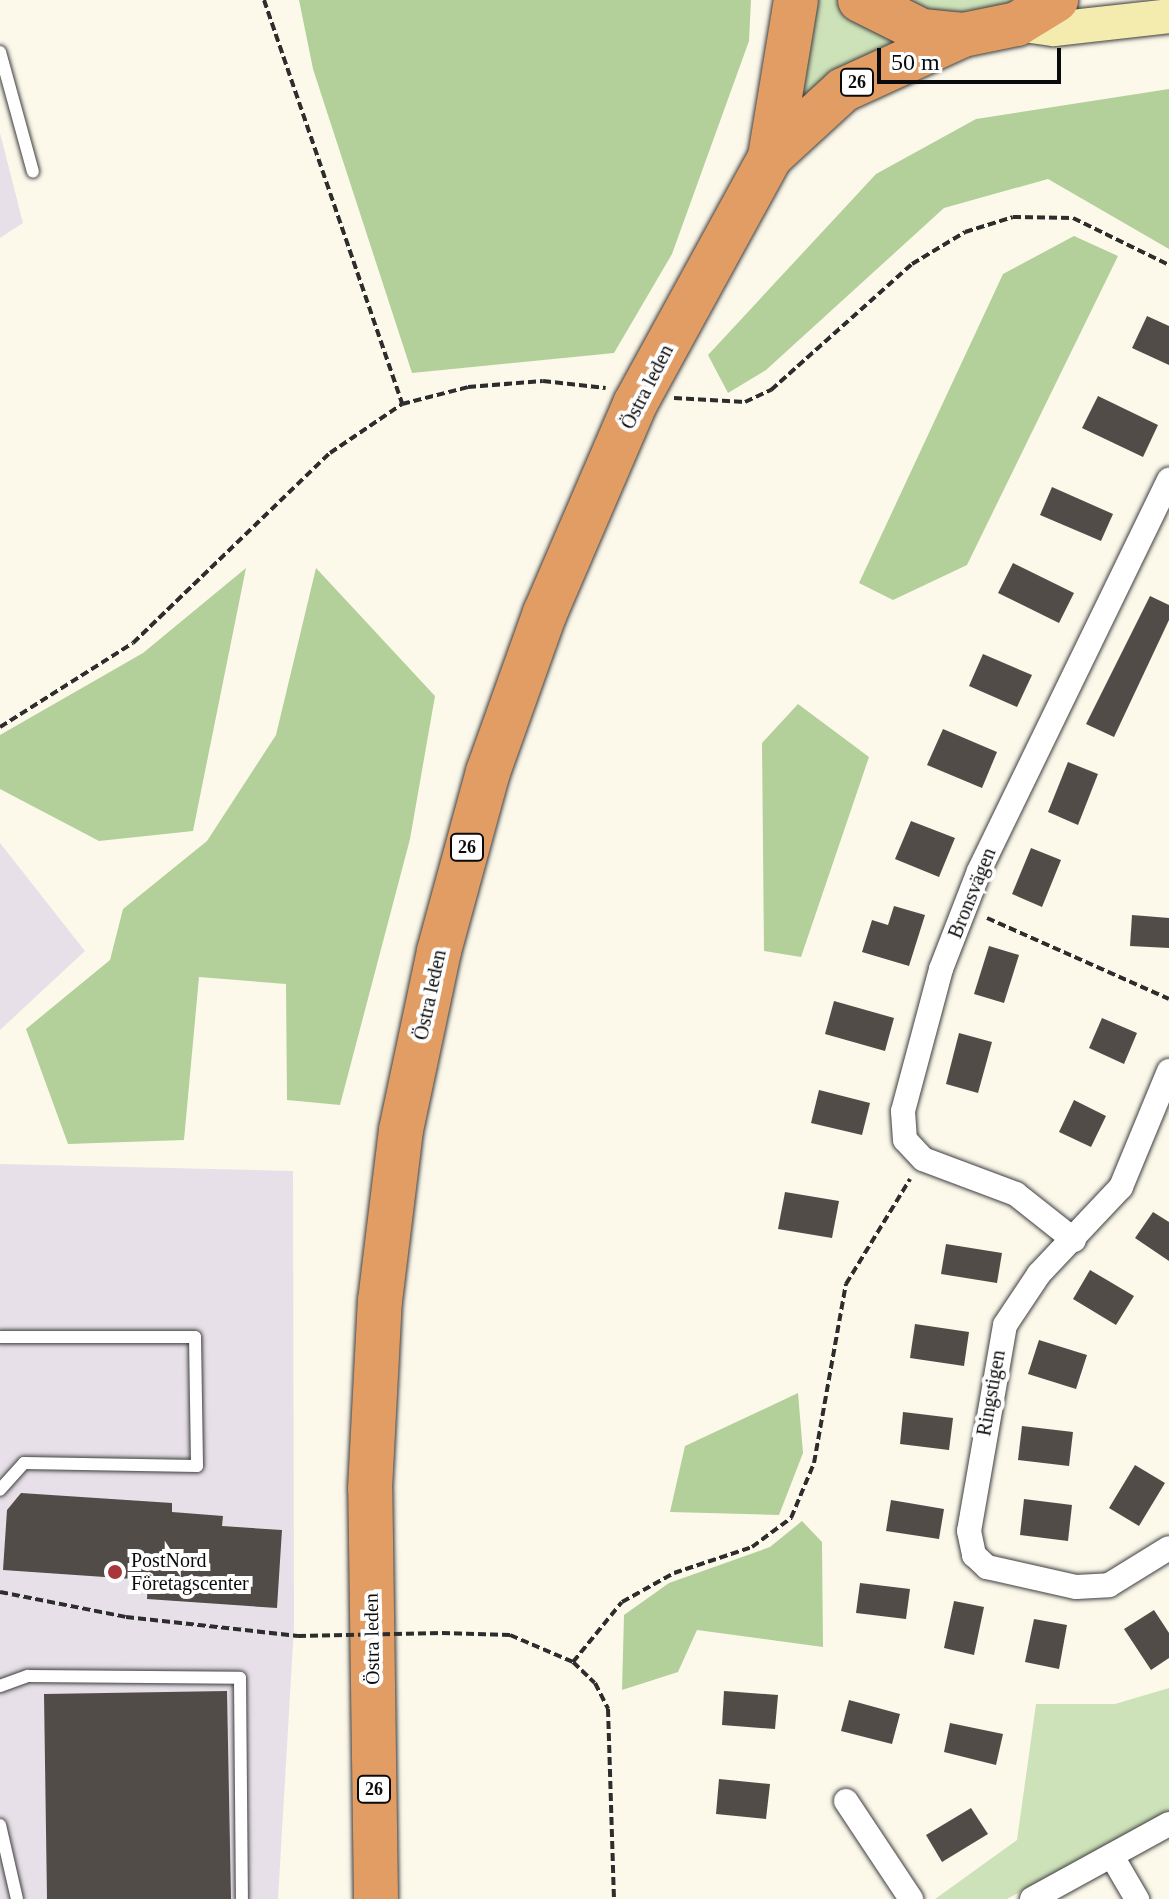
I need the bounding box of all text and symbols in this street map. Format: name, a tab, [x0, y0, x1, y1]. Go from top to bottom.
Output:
scale bar	[881, 32, 1065, 82]
text: 50 m	[891, 49, 940, 75]
road number: 26	[839, 68, 875, 96]
street label: Östra leden	[616, 341, 678, 433]
road number: 26	[449, 833, 485, 861]
street label: Bronsvägen	[943, 844, 1001, 942]
street label: Östra leden	[409, 948, 451, 1042]
street label: Ringstigen	[972, 1348, 1010, 1438]
place label: PostNord Företagscenter	[131, 1548, 249, 1595]
marker: PostNord Företagscenter	[106, 1563, 124, 1581]
street label: Östra leden	[359, 1593, 385, 1685]
road number: 26	[356, 1775, 392, 1803]

